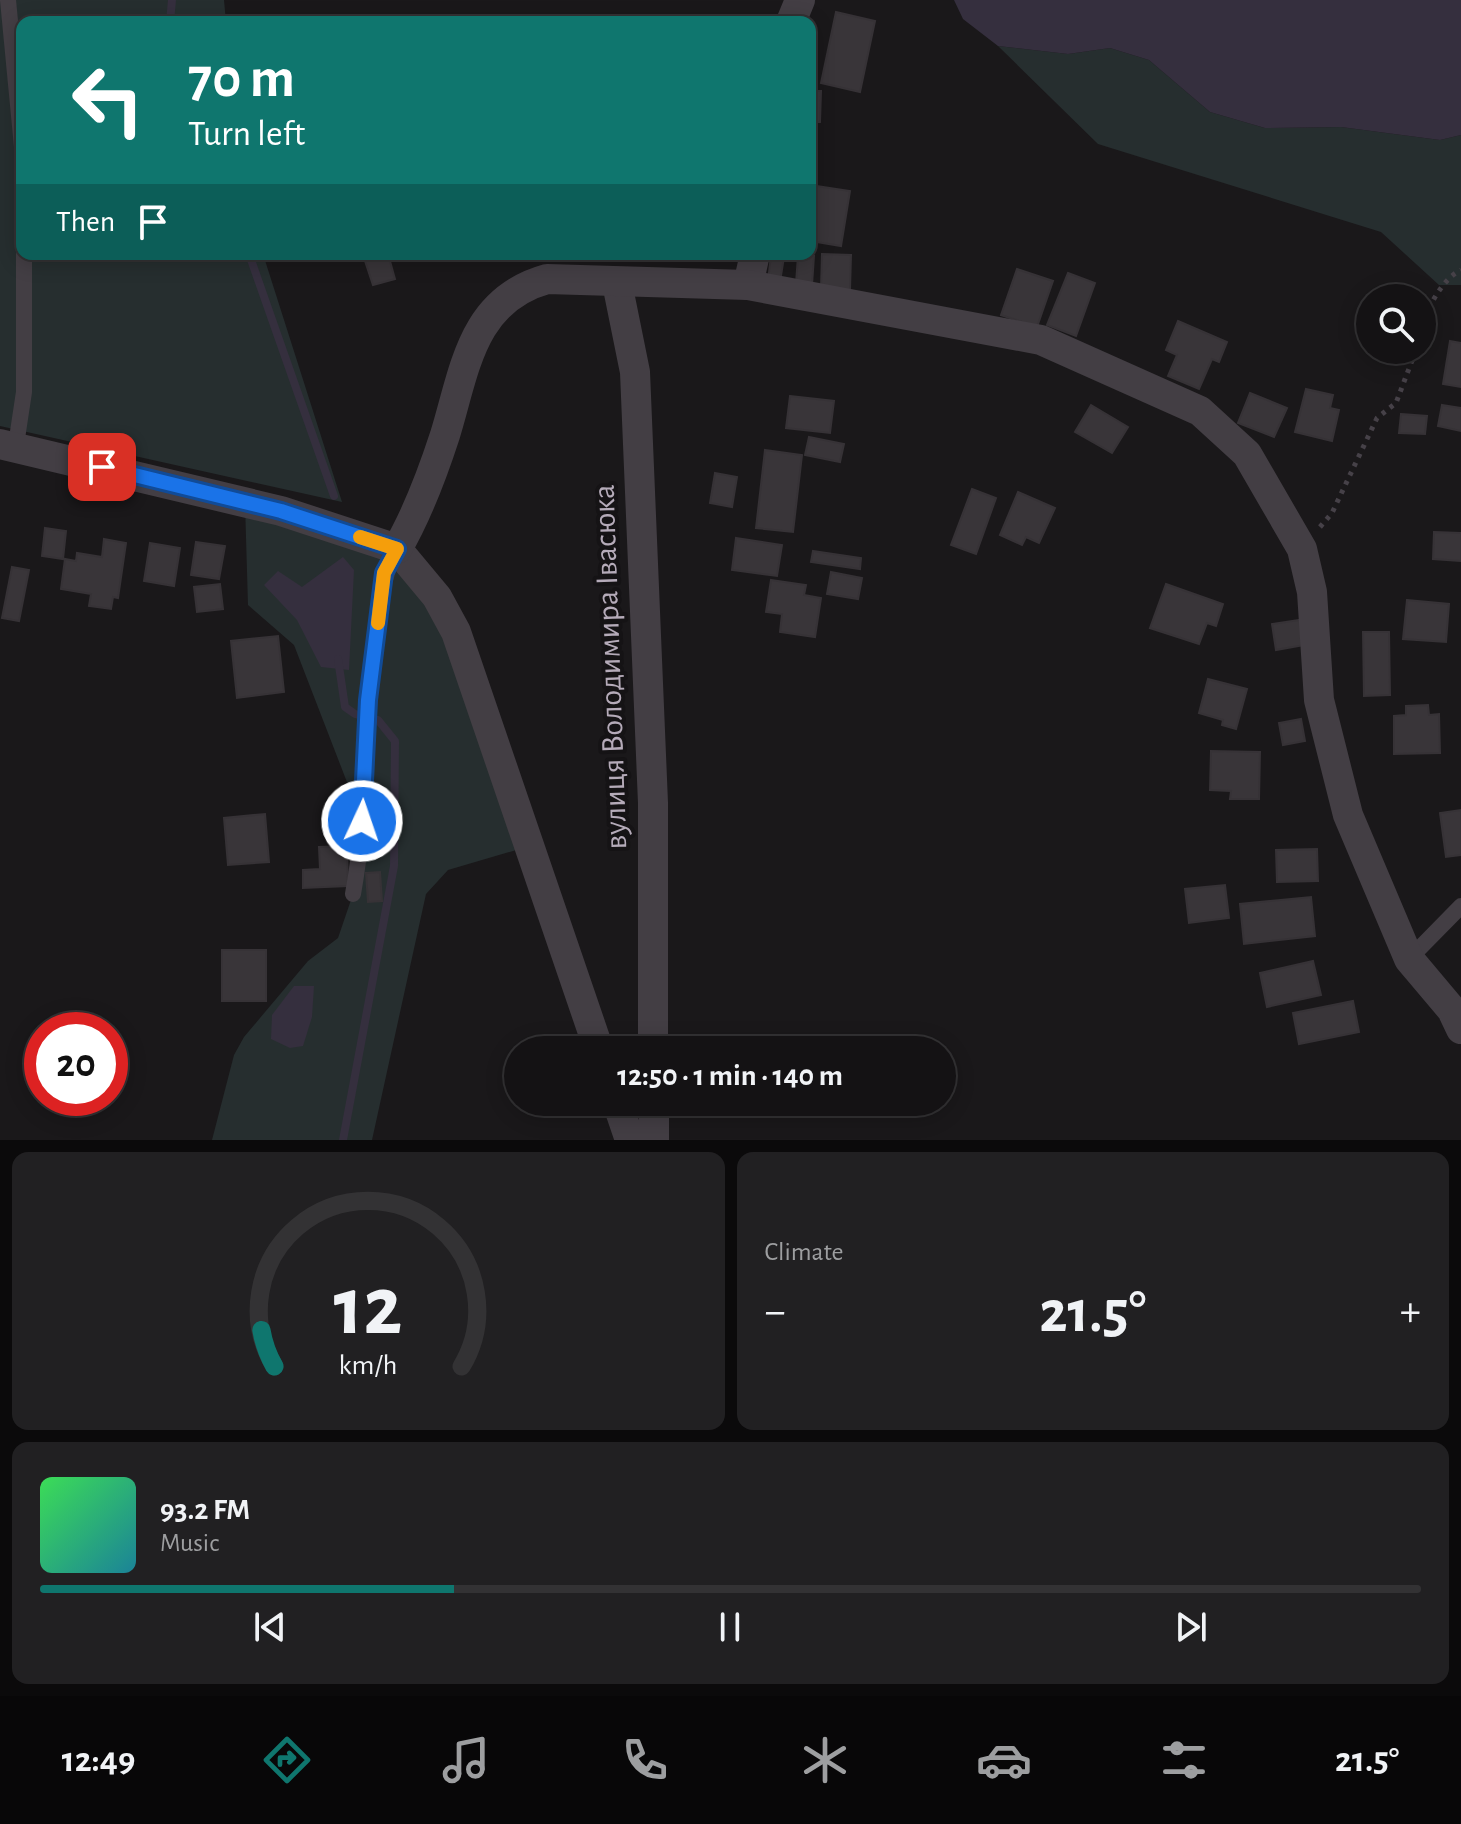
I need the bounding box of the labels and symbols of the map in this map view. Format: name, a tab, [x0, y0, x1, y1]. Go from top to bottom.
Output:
pin	[68, 433, 136, 501]
street label: вулиця Володимира Івасюка	[588, 484, 632, 850]
position arrow	[320, 779, 404, 863]
speed limit sign: 20	[24, 1012, 128, 1116]

